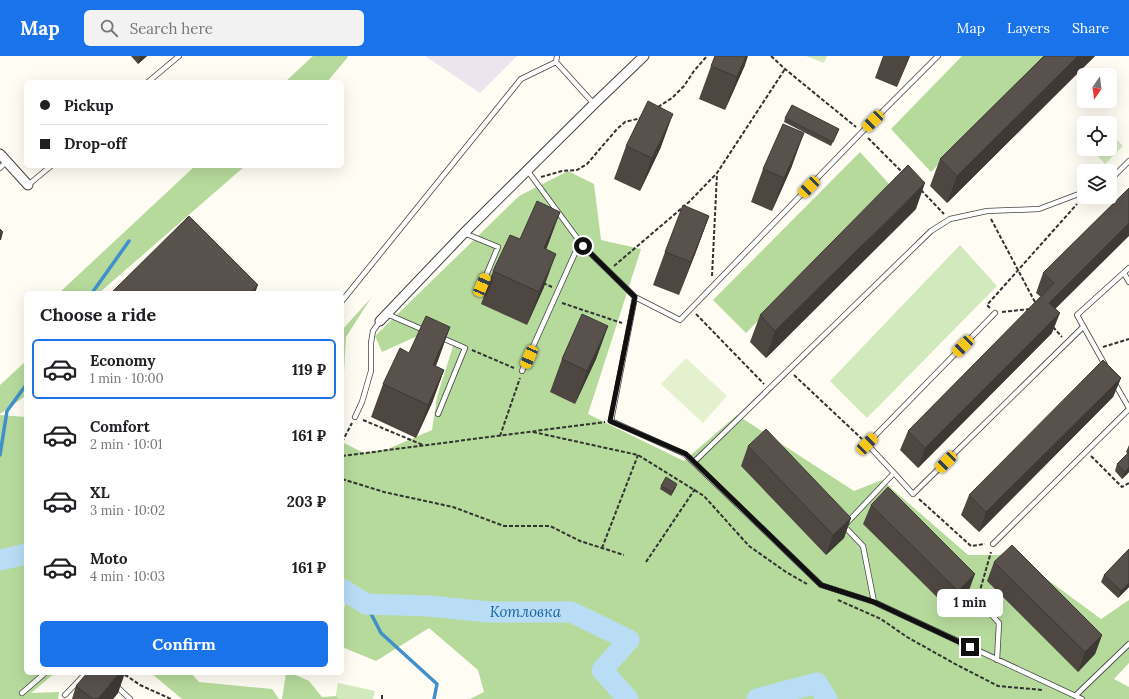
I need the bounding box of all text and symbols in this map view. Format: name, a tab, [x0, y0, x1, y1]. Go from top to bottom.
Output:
search box	[84, 10, 364, 46]
text: Map	[20, 16, 60, 40]
icon: search	[98, 17, 120, 39]
text: Search here	[130, 19, 213, 38]
text: Map	[957, 19, 985, 37]
text: Layers	[1007, 19, 1050, 37]
text: Share	[1072, 19, 1109, 37]
north arrow	[1077, 68, 1117, 108]
map controls	[1077, 68, 1117, 204]
text: Pickup	[64, 96, 113, 115]
car	[860, 108, 886, 134]
button: locate	[1077, 116, 1117, 156]
text: Drop-off	[64, 134, 126, 153]
button: layers	[1077, 164, 1117, 204]
car	[796, 174, 822, 200]
route start	[574, 237, 592, 255]
car	[472, 272, 492, 298]
text: Choose a ride	[40, 303, 156, 326]
car	[950, 333, 976, 359]
car	[519, 344, 539, 370]
icon: car	[42, 351, 78, 387]
text: Economy	[90, 351, 155, 370]
text: 119 ₽	[292, 360, 326, 379]
text: 1 min · 10:00	[90, 370, 164, 387]
icon: car	[42, 417, 78, 453]
text: Comfort	[90, 417, 150, 436]
text: 161 ₽	[292, 426, 326, 445]
car	[854, 431, 880, 457]
text: 2 min · 10:01	[90, 436, 163, 453]
car	[933, 449, 959, 475]
icon: car	[42, 483, 78, 519]
text: XL	[90, 483, 110, 502]
text: 203 ₽	[287, 492, 326, 511]
text: 3 min · 10:02	[90, 502, 165, 519]
icon: car	[42, 549, 78, 585]
text: Moto	[90, 549, 127, 568]
text: 161 ₽	[292, 558, 326, 577]
text: 4 min · 10:03	[90, 568, 165, 585]
callout: 1 min	[937, 589, 1003, 617]
text: 1 min	[953, 594, 987, 611]
water label: Котловка	[490, 602, 562, 621]
button: Confirm	[40, 621, 328, 667]
route end	[961, 638, 979, 656]

